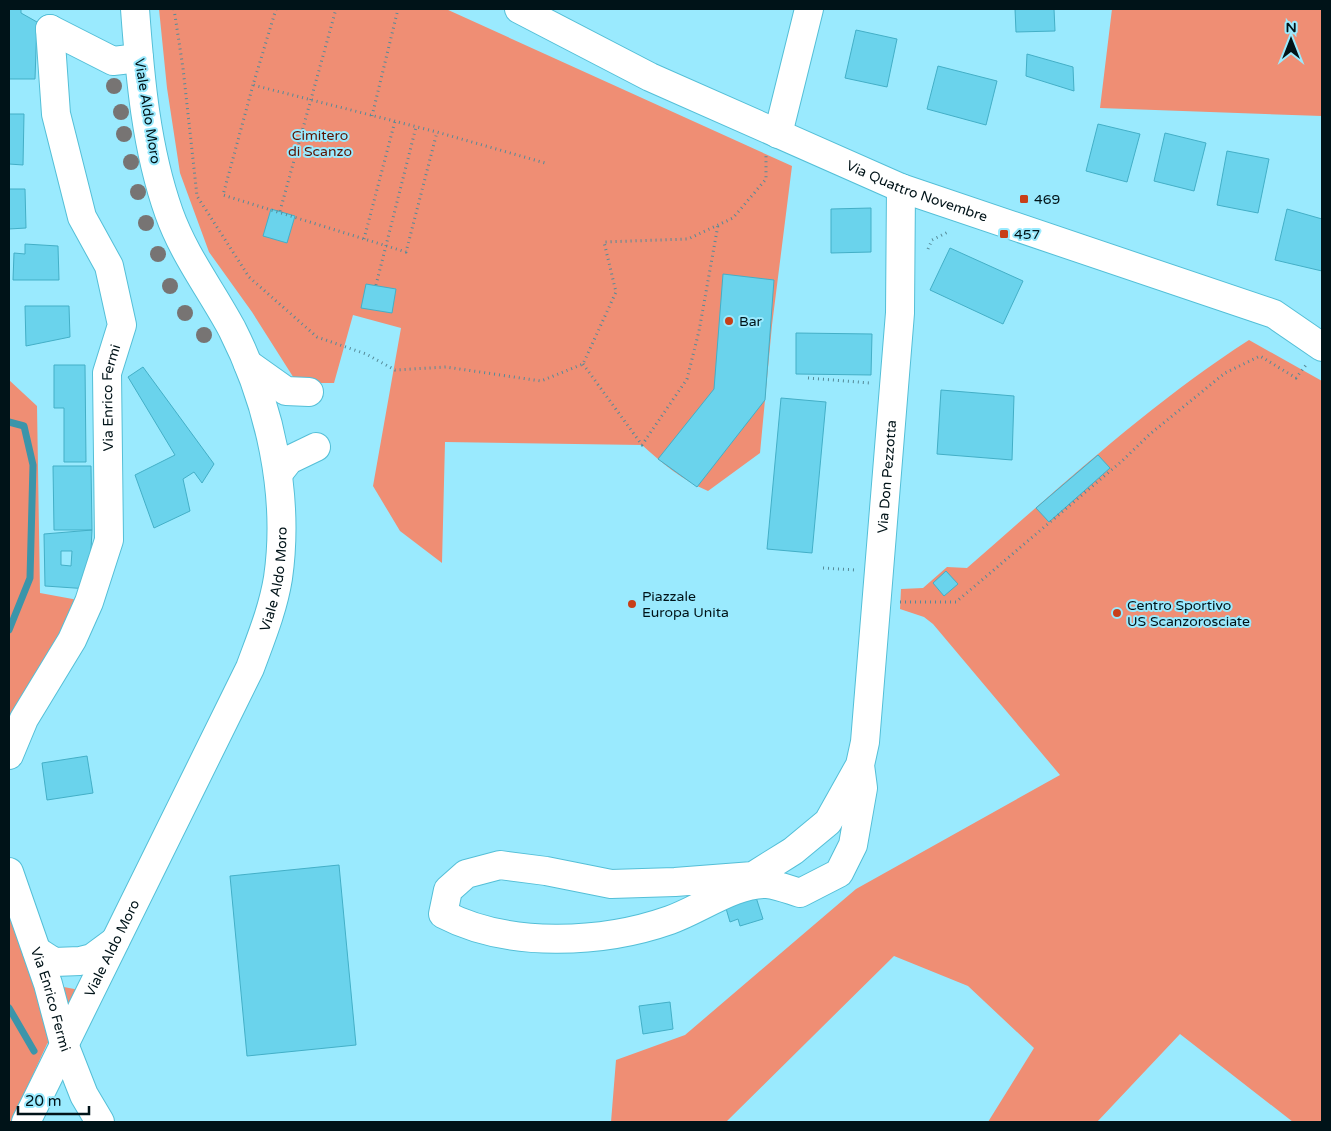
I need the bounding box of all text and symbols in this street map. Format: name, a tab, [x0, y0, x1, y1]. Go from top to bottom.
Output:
north arrow	[1266, 15, 1316, 65]
text: N	[1285, 19, 1297, 36]
street label: Viale Aldo Moro	[131, 57, 164, 165]
park label: Cimitero di Scanzo	[288, 127, 352, 160]
street label: Via Quattro Novembre	[844, 157, 990, 226]
place label: 469	[1034, 191, 1060, 208]
marker: 469	[1018, 193, 1030, 205]
place label: 457	[1014, 226, 1040, 243]
marker: 457	[998, 228, 1010, 240]
place label: Bar	[739, 313, 763, 330]
marker: Bar	[723, 315, 735, 327]
street label: Via Enrico Fermi	[99, 342, 124, 451]
street label: Via Don Pezzotta	[874, 419, 900, 534]
street label: Viale Aldo Moro	[256, 527, 290, 634]
place label: Piazzale Europa Unita	[642, 588, 729, 621]
place label: Centro Sportivo US Scanzorosciate	[1127, 597, 1250, 630]
marker: Piazzale Europa Unita	[626, 598, 638, 610]
marker: Centro Sportivo US Scanzorosciate	[1111, 607, 1123, 619]
street label: Viale Aldo Moro	[81, 897, 143, 1000]
street label: Via Enrico Fermi	[27, 945, 74, 1054]
scale bar	[18, 1084, 89, 1116]
text: 20 m	[25, 1092, 62, 1110]

